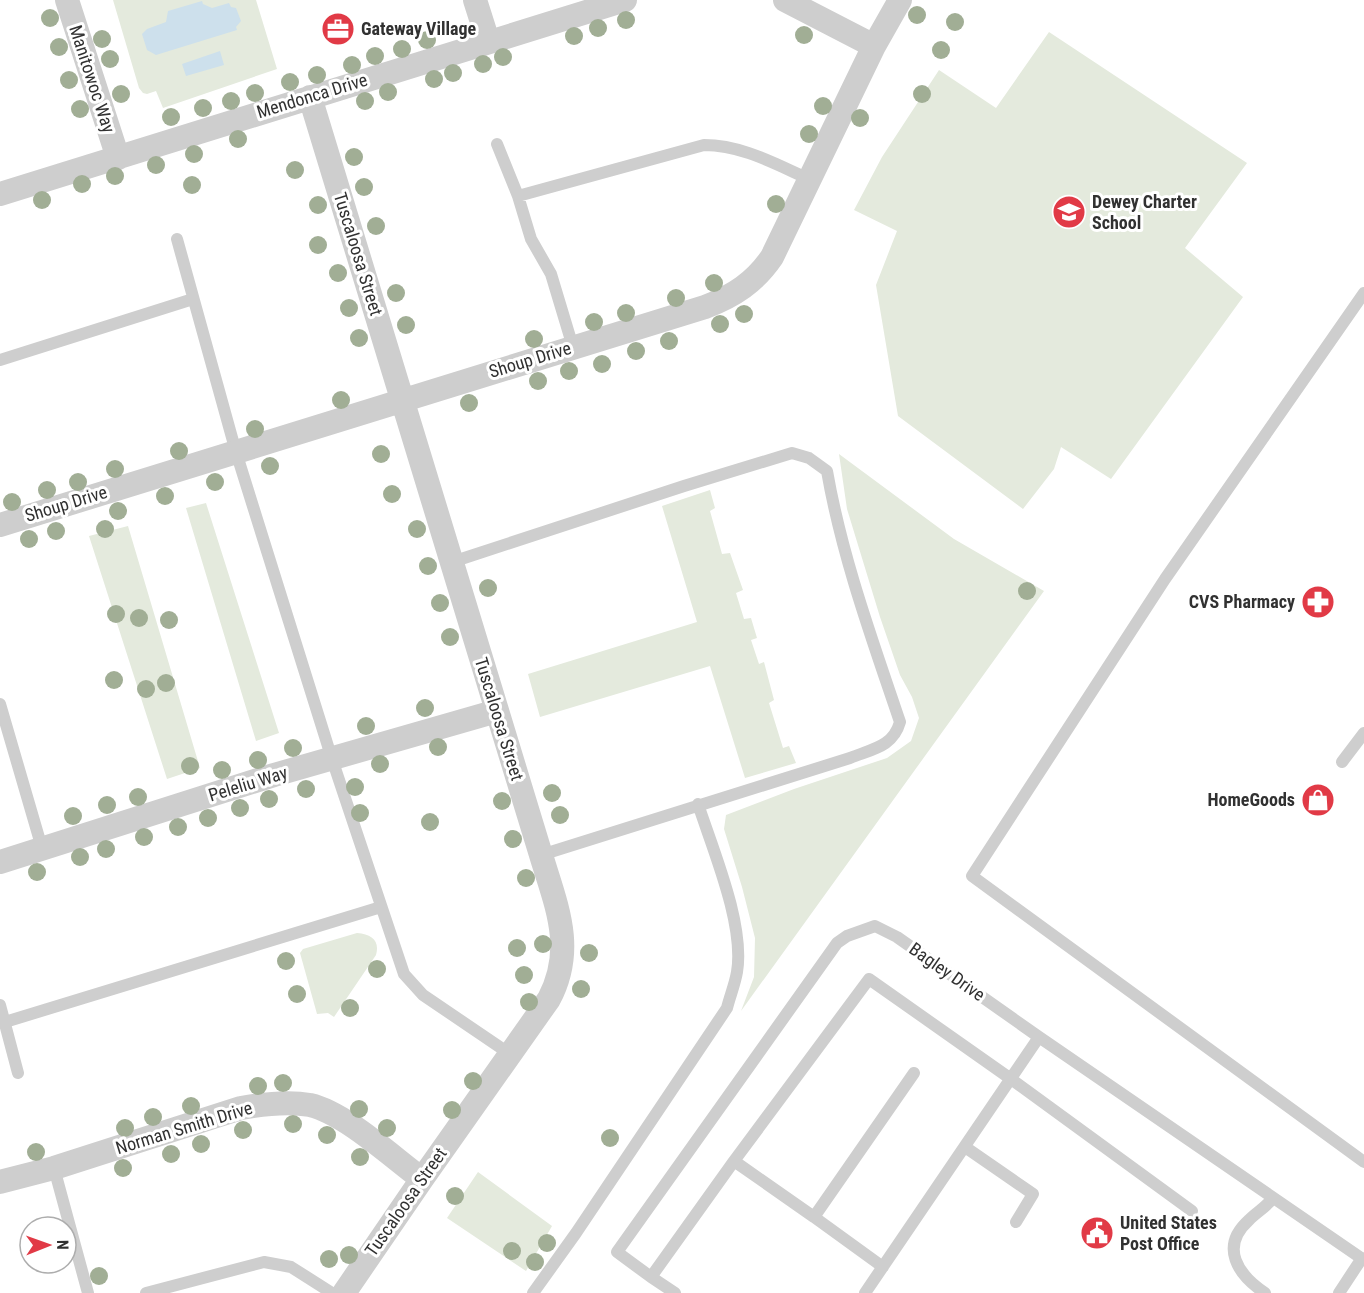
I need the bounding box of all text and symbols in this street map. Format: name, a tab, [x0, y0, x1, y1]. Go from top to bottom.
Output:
office icon: Gateway Village	[320, 11, 356, 47]
place label: Gateway Village	[361, 18, 477, 39]
street label: Manitowoc Way	[65, 22, 120, 136]
street label: Mendonca Drive	[254, 69, 370, 122]
street label: Tuscaloosa Street	[330, 190, 387, 318]
place label: Dewey Charter School	[1092, 191, 1197, 233]
school or university icon: Dewey Charter School	[1051, 194, 1087, 230]
street label: Shoup Drive	[486, 337, 573, 382]
street label: Shoup Drive	[22, 481, 109, 526]
pharmacy icon: CVS Pharmacy	[1300, 584, 1336, 620]
place label: CVS Pharmacy	[1189, 591, 1295, 612]
street label: Tuscaloosa Street	[471, 655, 528, 783]
street label: Peleliu Way	[206, 761, 290, 805]
shop icon: HomeGoods	[1300, 782, 1336, 818]
place label: HomeGoods	[1207, 789, 1295, 810]
street label: Bagley Drive	[905, 938, 989, 1005]
street label: Norman Smith Drive	[113, 1097, 255, 1158]
street label: Tuscaloosa Street	[360, 1143, 451, 1260]
place label: United States Post Office	[1120, 1212, 1217, 1254]
north arrow	[18, 1215, 78, 1275]
public building icon: United States Post Office	[1079, 1215, 1115, 1251]
text: N	[53, 1240, 72, 1250]

